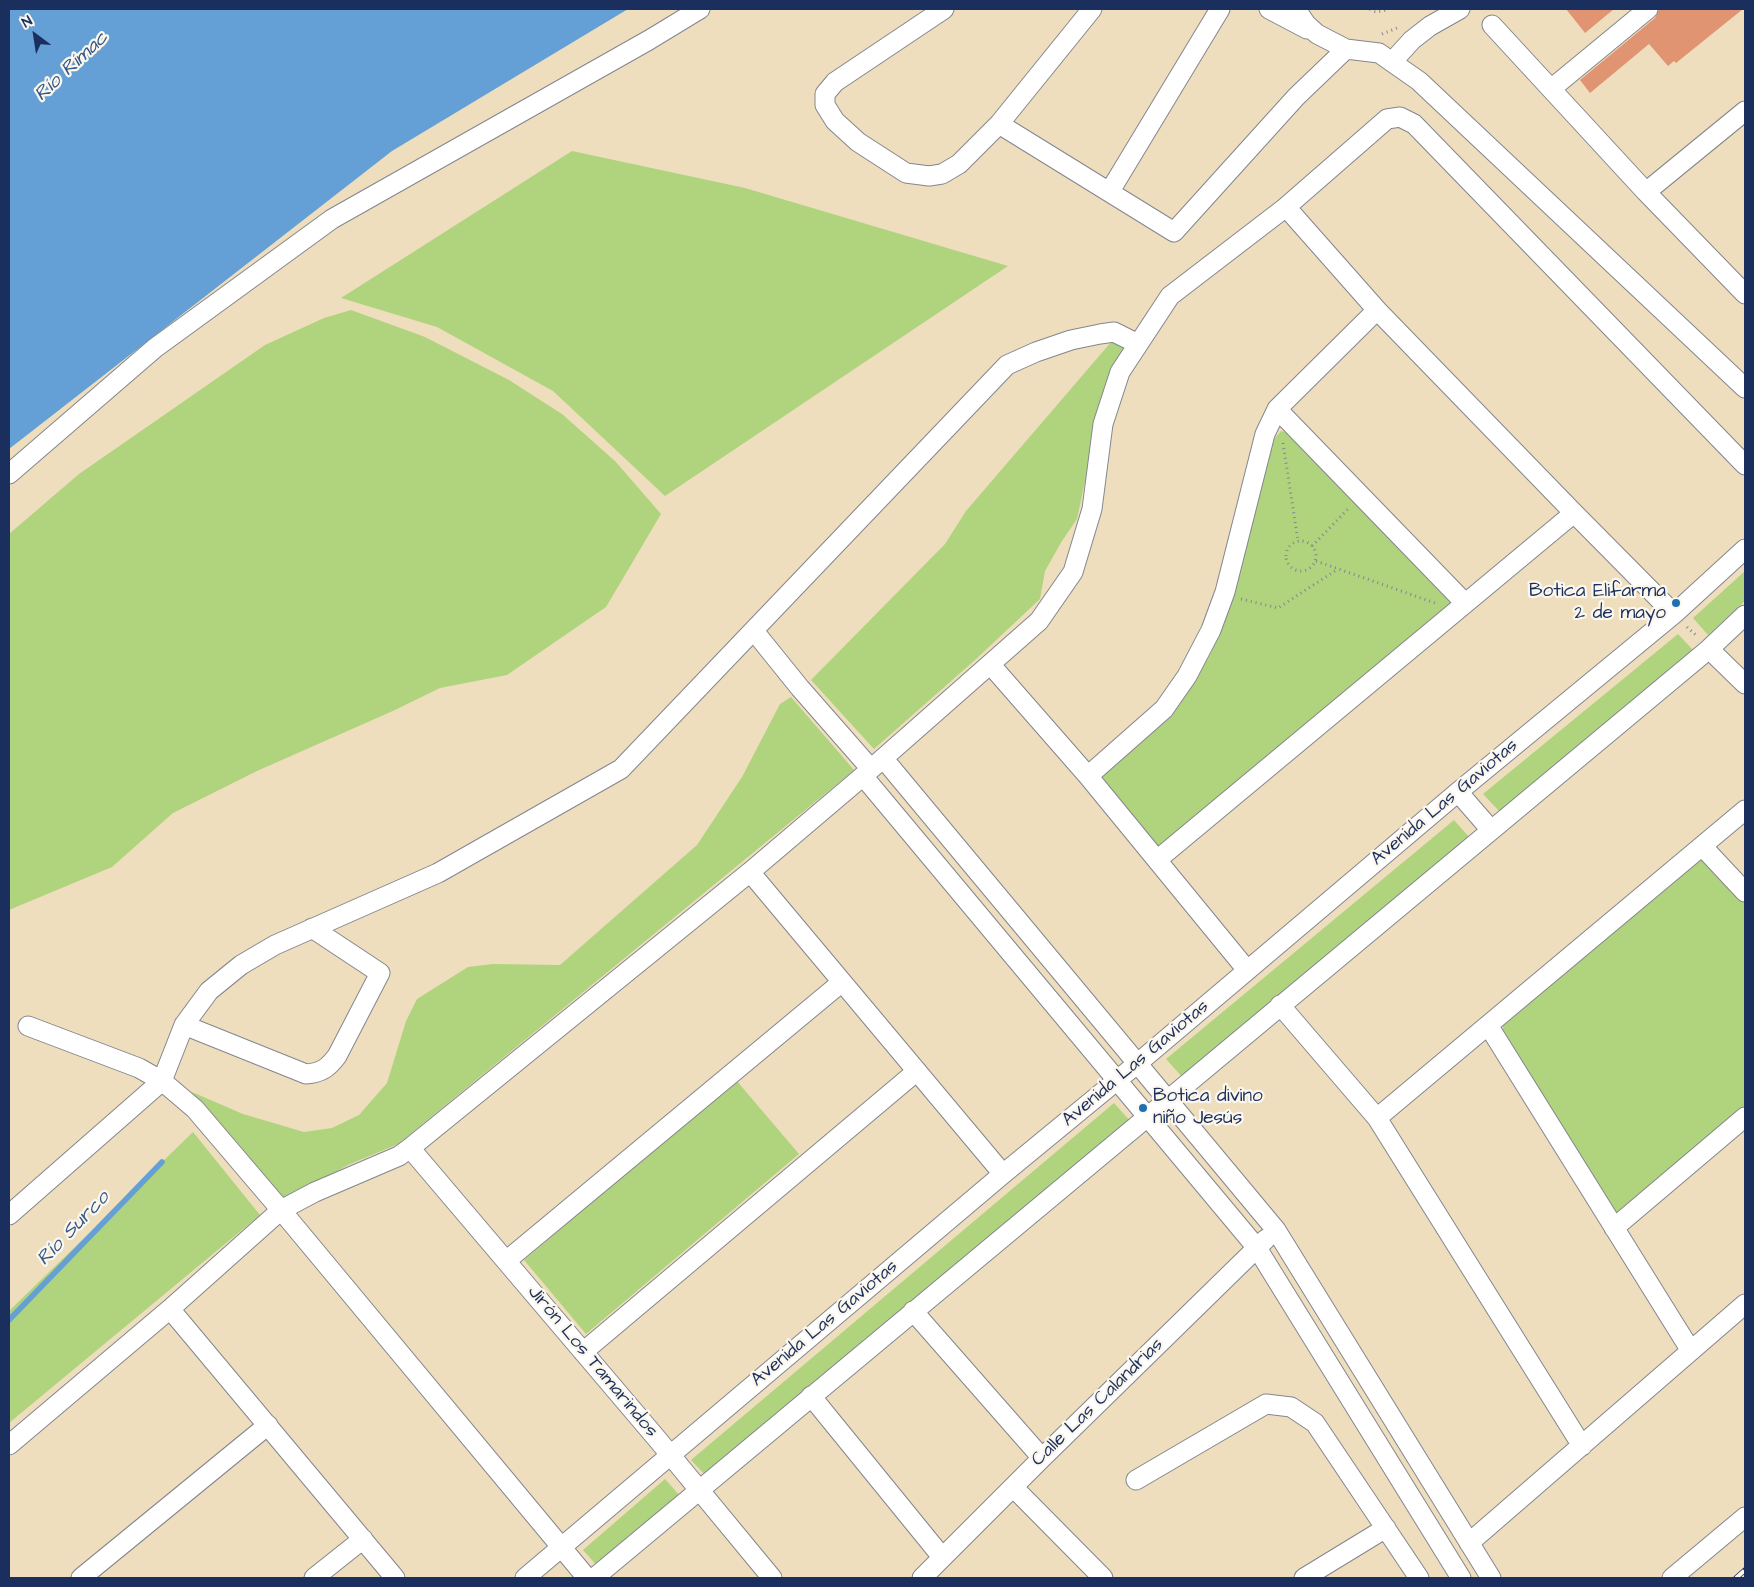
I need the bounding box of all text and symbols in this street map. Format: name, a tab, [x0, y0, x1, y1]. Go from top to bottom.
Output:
north arrow	[10, 10, 60, 60]
text: N	[18, 11, 36, 33]
water label: Río Rímac	[30, 27, 114, 107]
place label: Botica Elifarma 2 de mayo	[1529, 581, 1666, 625]
marker: Botica Elifarma 2 de mayo	[1670, 597, 1682, 609]
street label: Avenida Las Gaviotas	[1367, 735, 1523, 871]
street label: Avenida Las Gaviotas	[1058, 996, 1214, 1132]
place label: Botica divino niño Jesús	[1153, 1086, 1263, 1130]
marker: Botica divino niño Jesús	[1137, 1102, 1149, 1114]
water label: Río Surco	[33, 1187, 115, 1271]
street label: Avenida Las Gaviotas	[747, 1256, 903, 1392]
street label: Jirón Los Tamarindos	[522, 1282, 662, 1442]
street label: Calle Las Calandrias	[1027, 1334, 1169, 1472]

